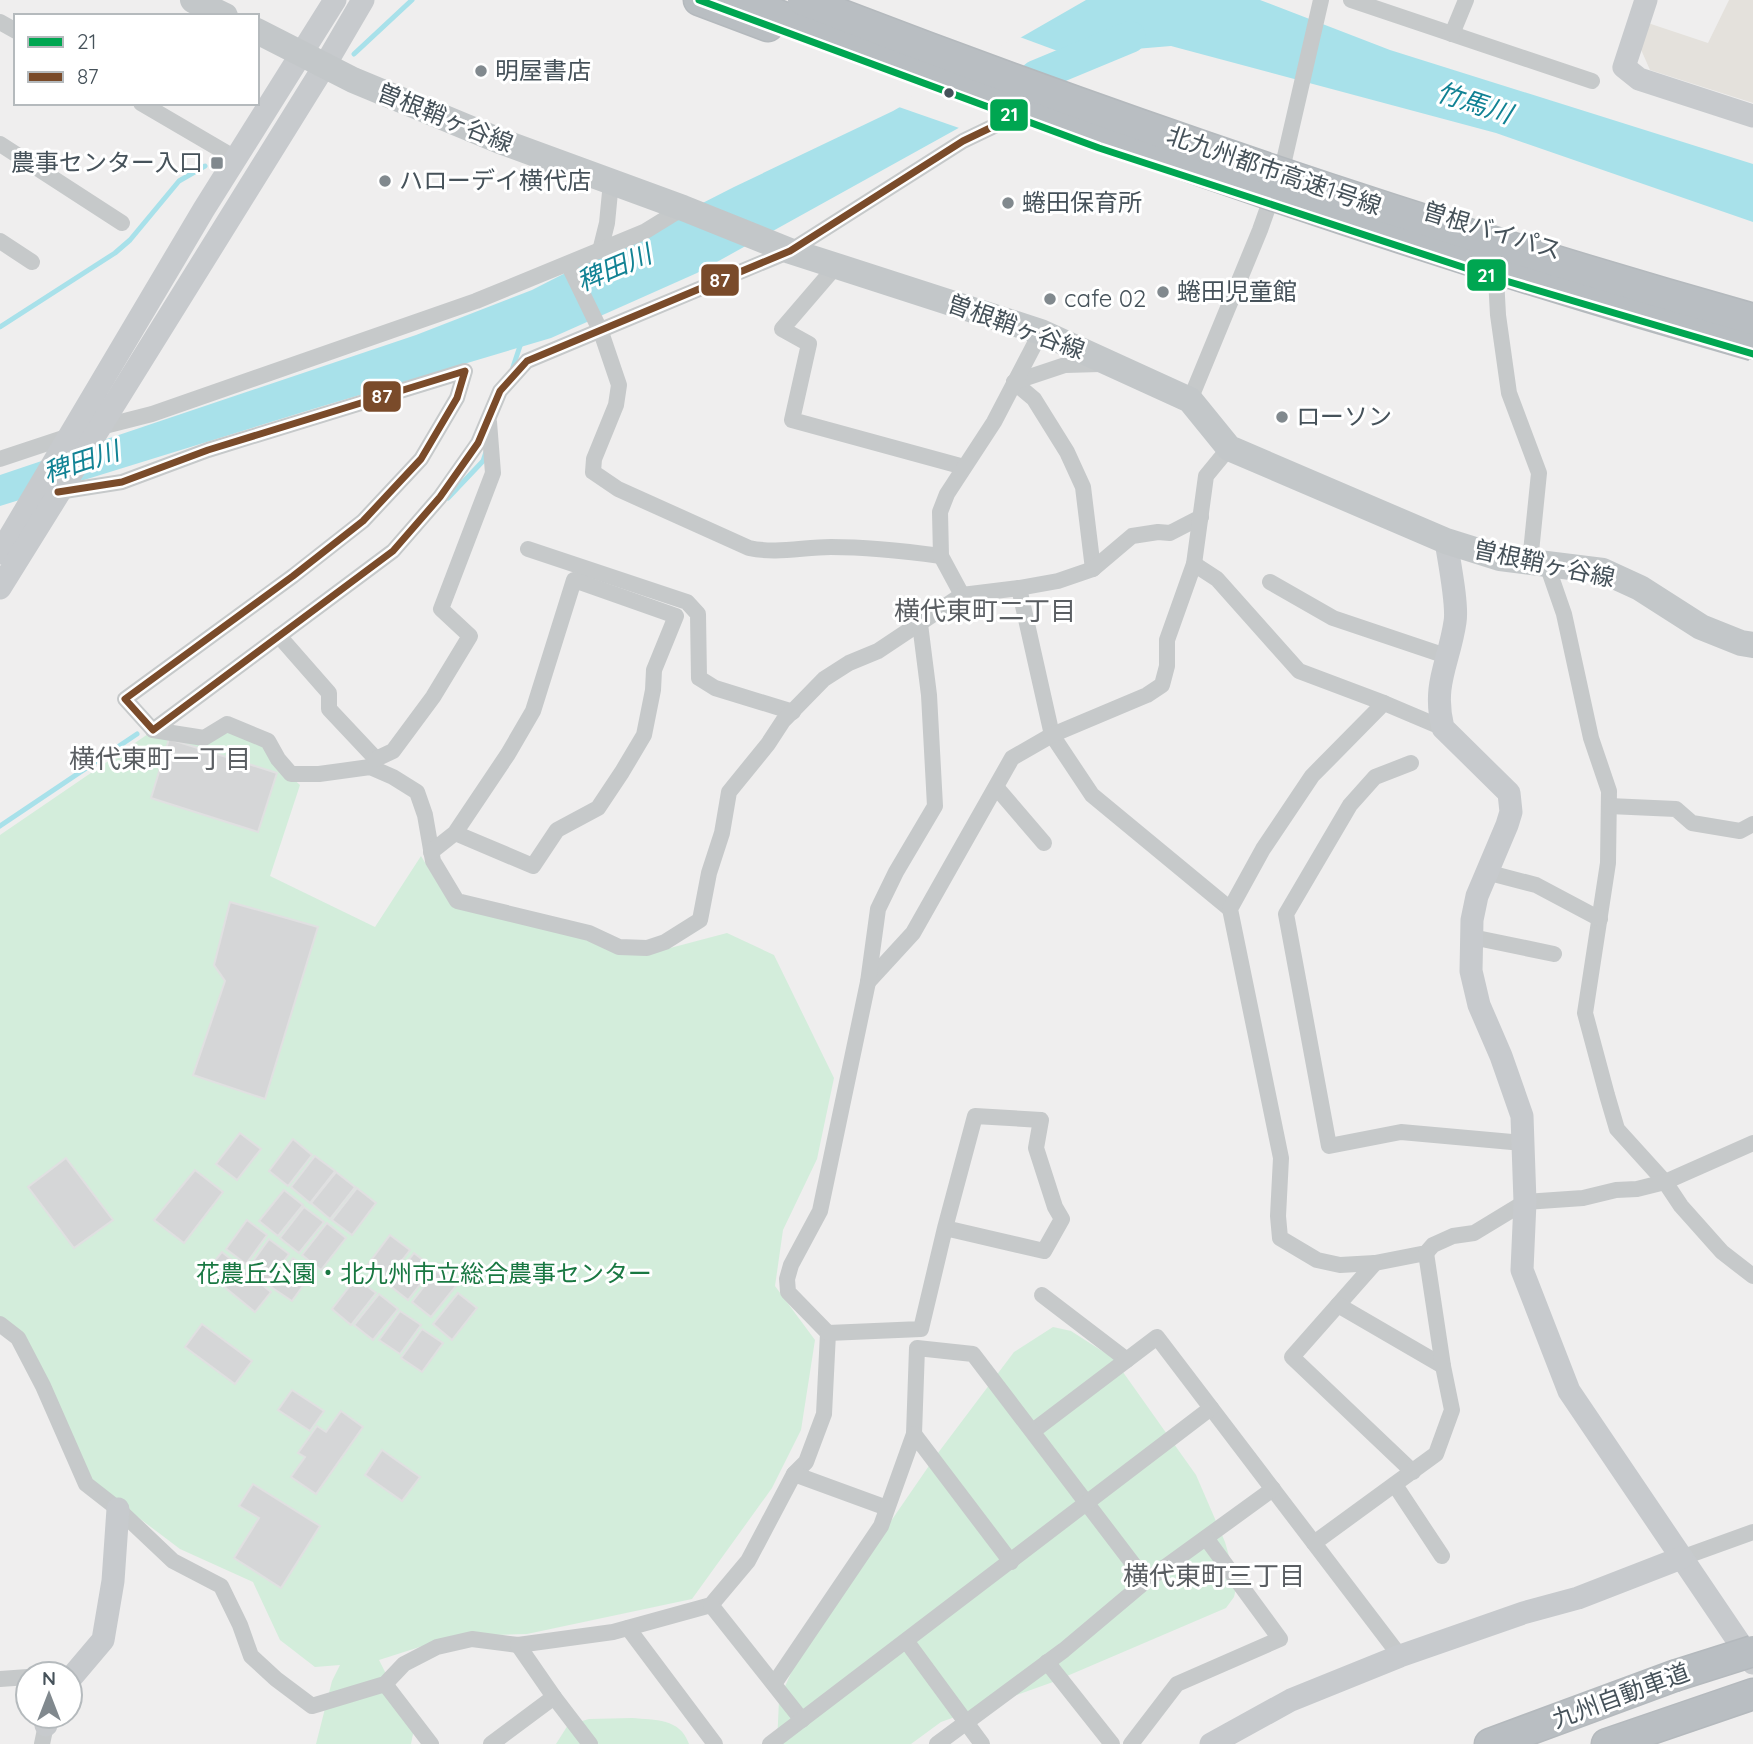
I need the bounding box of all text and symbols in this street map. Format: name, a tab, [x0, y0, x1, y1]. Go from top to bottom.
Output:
legend	[14, 14, 259, 105]
text: 21	[77, 28, 96, 54]
place label: 明屋書店	[495, 55, 591, 85]
text: 87	[77, 63, 99, 89]
marker: 明屋書店	[473, 63, 489, 79]
water label: 竹馬川	[1432, 75, 1519, 131]
street label: 曽根鞘ヶ谷線	[373, 76, 518, 158]
unlabelled marker	[942, 86, 956, 100]
line badge: 21	[989, 98, 1029, 132]
text: 21	[1000, 102, 1018, 126]
street label: 北九州都市高速1号線	[1163, 119, 1386, 221]
place label: 農事センター入口	[11, 147, 203, 177]
marker: 農事センター入口	[209, 155, 225, 171]
place label: ハローデイ横代店	[399, 165, 591, 195]
marker: ハローデイ横代店	[377, 173, 393, 189]
place label: 蜷田保育所	[1022, 187, 1142, 217]
marker: 蜷田保育所	[1000, 195, 1016, 211]
street label: 曽根バイパス	[1419, 195, 1565, 265]
water label: 稗田川	[571, 236, 659, 298]
line badge: 21	[1466, 258, 1507, 292]
line badge: 87	[700, 263, 740, 297]
text: 21	[1477, 263, 1495, 287]
text: 87	[710, 268, 730, 292]
place label: 蜷田児童館	[1177, 276, 1297, 306]
place label: cafe 02	[1064, 283, 1146, 313]
marker: 蜷田児童館	[1155, 284, 1171, 300]
street label: 曽根鞘ヶ谷線	[944, 287, 1089, 365]
marker: cafe 02	[1042, 291, 1058, 307]
line badge: 87	[362, 380, 402, 413]
text: 87	[372, 384, 392, 408]
place label: ローソン	[1296, 401, 1392, 431]
marker: ローソン	[1274, 409, 1290, 425]
water label: 稗田川	[39, 433, 126, 489]
street label: 曽根鞘ヶ谷線	[1471, 533, 1618, 593]
district label: 横代東町二丁目	[894, 594, 1076, 627]
district label: 横代東町一丁目	[69, 742, 251, 775]
park label: 花農丘公園・北九州市立総合農事センター	[196, 1258, 652, 1288]
district label: 横代東町三丁目	[1123, 1559, 1305, 1592]
street label: 九州自動車道	[1548, 1656, 1693, 1734]
north arrow	[14, 1660, 84, 1730]
text: N	[42, 1666, 56, 1690]

